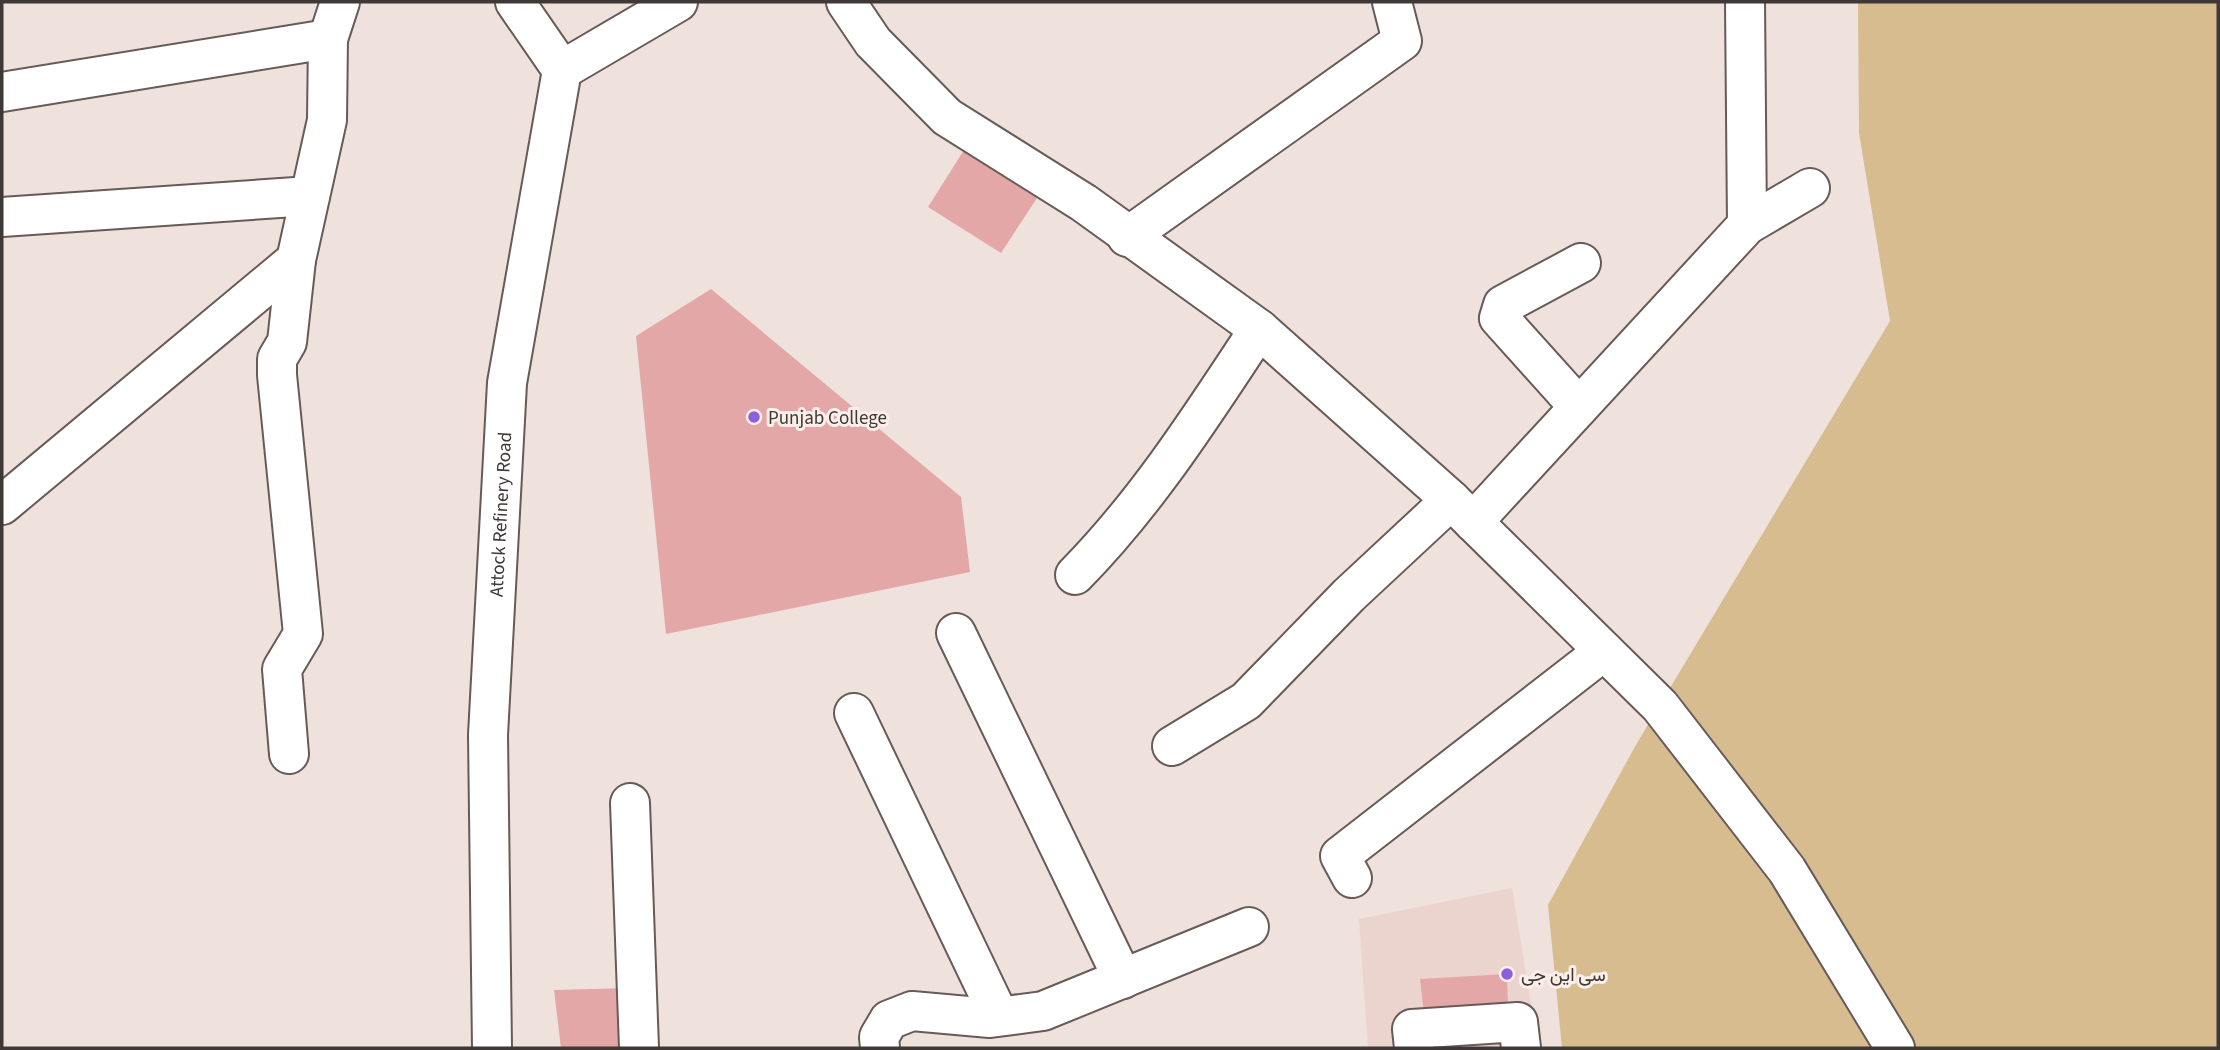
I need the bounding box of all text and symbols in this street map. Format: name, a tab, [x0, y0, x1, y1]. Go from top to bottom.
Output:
place label: Punjab College	[768, 405, 887, 432]
marker: Punjab College	[746, 409, 762, 425]
street label: Attock Refinery Road	[483, 431, 519, 598]
place label: سی این جی	[1521, 962, 1606, 989]
marker: سی این جی	[1499, 966, 1515, 982]

